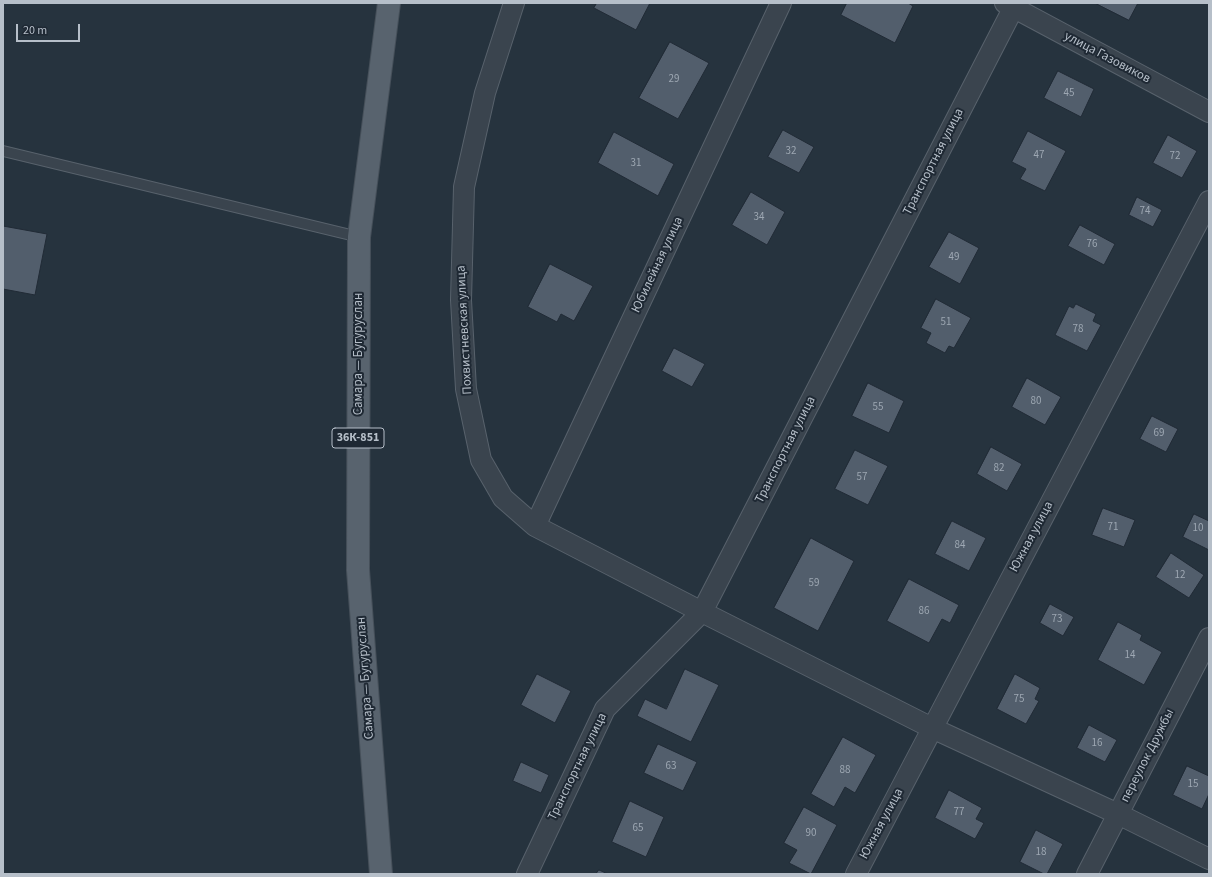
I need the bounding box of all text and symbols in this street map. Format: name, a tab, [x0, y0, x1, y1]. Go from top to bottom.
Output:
scale bar	[18, 16, 82, 42]
text: 20 m	[23, 22, 47, 39]
street label: улица Газовиков	[1061, 29, 1153, 87]
house number: 29	[669, 73, 679, 87]
house number: 45	[1064, 87, 1074, 101]
street label: Транспортная улица	[900, 106, 968, 218]
house number: 32	[786, 145, 796, 159]
house number: 47	[1034, 149, 1044, 163]
house number: 72	[1170, 150, 1180, 164]
house number: 31	[631, 157, 641, 171]
house number: 74	[1140, 205, 1150, 219]
house number: 34	[754, 211, 764, 225]
street label: Юбилейная улица	[629, 215, 687, 315]
house number: 76	[1087, 238, 1097, 252]
house number: 49	[949, 251, 959, 265]
street label: Похвистневская улица	[454, 265, 476, 395]
street label: Самара — Бугуруслан	[351, 293, 367, 415]
house number: 51	[941, 316, 951, 330]
house number: 78	[1073, 323, 1083, 337]
street label: Транспортная улица	[752, 394, 820, 506]
house number: 80	[1031, 395, 1041, 409]
house number: 55	[873, 401, 883, 415]
house number: 69	[1154, 427, 1164, 441]
road number: 36К-851	[332, 428, 384, 448]
house number: 82	[994, 462, 1004, 476]
house number: 57	[857, 471, 867, 485]
street label: Южная улица	[1007, 499, 1057, 575]
house number: 71	[1108, 521, 1118, 535]
house number: 10	[1193, 522, 1203, 536]
house number: 84	[955, 539, 965, 553]
house number: 12	[1175, 569, 1185, 583]
house number: 59	[809, 577, 819, 591]
house number: 86	[919, 605, 929, 619]
house number: 73	[1052, 613, 1062, 627]
street label: Самара — Бугуруслан	[354, 616, 378, 740]
house number: 14	[1125, 649, 1135, 663]
house number: 75	[1014, 693, 1024, 707]
street label: переулок Дружбы	[1118, 707, 1178, 805]
street label: Транспортная улица	[545, 711, 611, 823]
house number: 16	[1092, 737, 1102, 751]
house number: 63	[666, 760, 676, 774]
house number: 88	[840, 764, 850, 778]
house number: 15	[1188, 778, 1198, 792]
street label: Южная улица	[857, 786, 907, 862]
house number: 77	[954, 806, 964, 820]
house number: 65	[633, 822, 643, 836]
house number: 90	[806, 827, 816, 841]
house number: 18	[1036, 846, 1046, 860]

